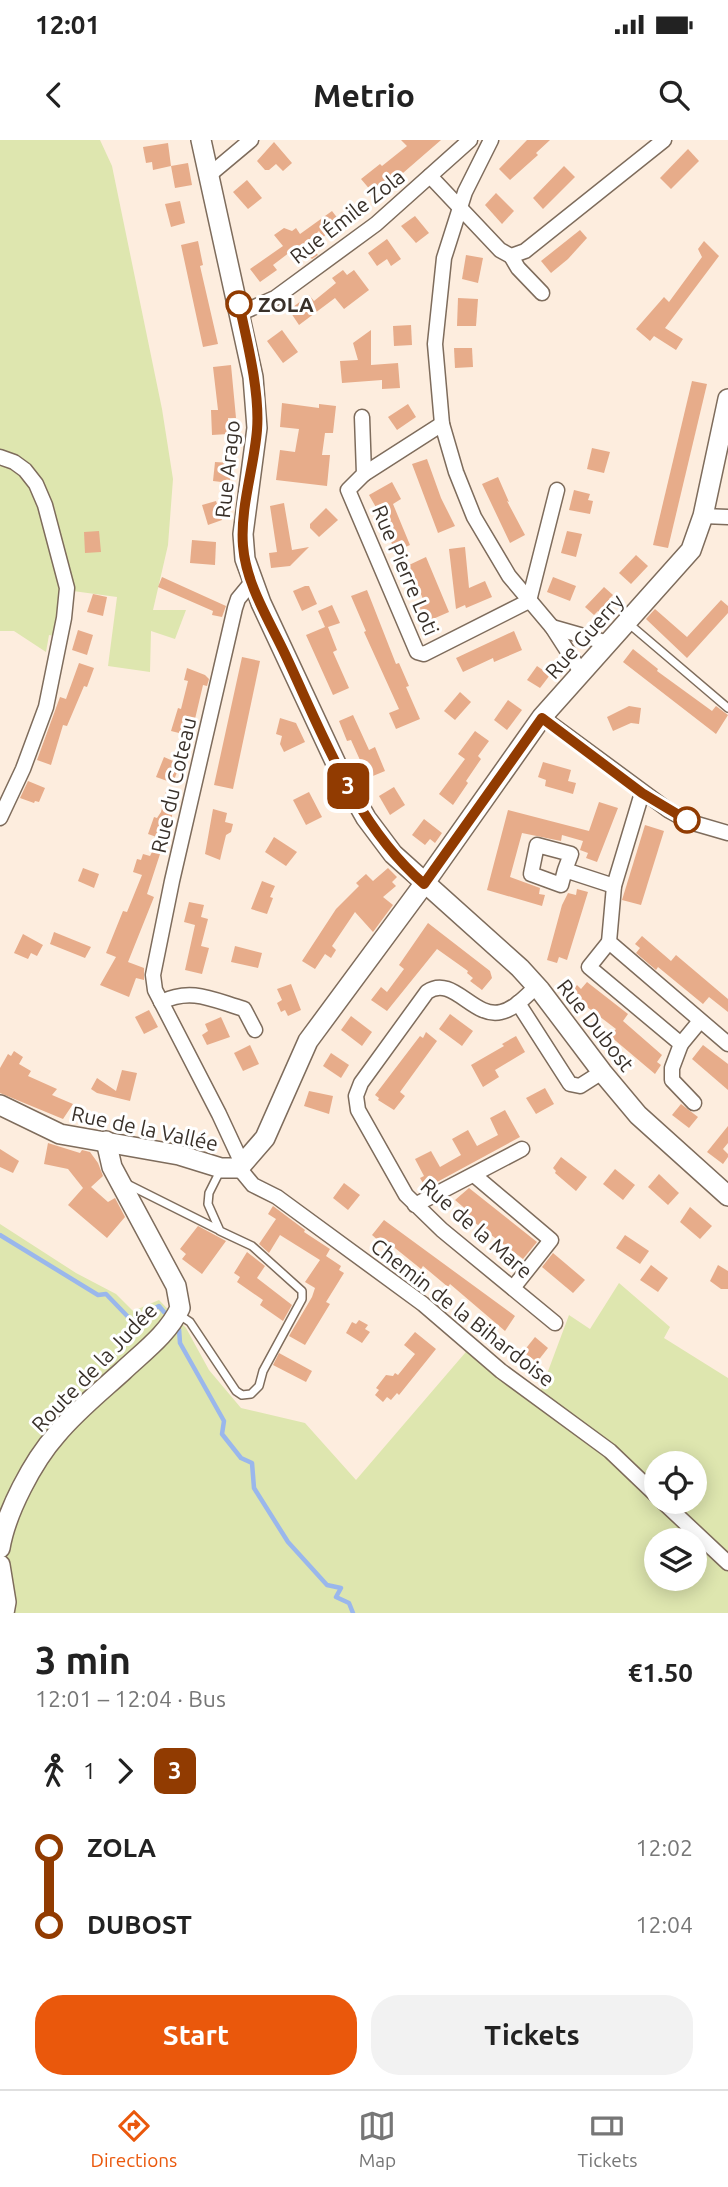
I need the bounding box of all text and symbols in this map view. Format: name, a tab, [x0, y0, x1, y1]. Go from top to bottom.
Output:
text: 12:01	[35, 10, 100, 39]
icon: back	[35, 76, 73, 114]
icon: search	[655, 76, 693, 114]
text: Metrio	[313, 77, 415, 113]
street label: Rue Émile Zola	[285, 164, 409, 268]
marker: ZOLA	[226, 291, 252, 317]
place label: ZOLA	[258, 292, 314, 316]
street label: Rue Arago	[210, 419, 244, 519]
street label: Rue Pierre Loti	[368, 501, 444, 639]
street label: Rue Guerry	[540, 589, 628, 683]
street label: Rue du Coteau	[146, 715, 200, 855]
line badge: 3	[325, 763, 371, 809]
text: 3	[341, 772, 355, 799]
unlabelled marker	[674, 807, 700, 833]
street label: Rue Dubost	[553, 974, 639, 1076]
street label: Rue de la Vallée	[69, 1101, 221, 1155]
street label: Rue de la Mare	[416, 1173, 538, 1283]
street label: Chemin de la Bihardoise	[367, 1233, 559, 1391]
street label: Route de la Judée	[26, 1298, 162, 1436]
map controls	[644, 1451, 707, 1591]
button: locate	[644, 1451, 707, 1514]
button: layers	[644, 1528, 707, 1591]
text: 3 min	[35, 1639, 131, 1681]
text: €1.50	[628, 1658, 693, 1687]
text: 12:01 – 12:04 · Bus	[35, 1686, 226, 1711]
icon: walk	[35, 1752, 73, 1790]
icon: forward	[106, 1752, 144, 1790]
text: 3	[168, 1757, 182, 1784]
text: 1	[83, 1758, 96, 1783]
text: ZOLA	[87, 1833, 156, 1862]
text: 12:02	[635, 1835, 693, 1860]
text: DUBOST	[87, 1910, 192, 1939]
text: 12:04	[635, 1912, 693, 1937]
button: Start	[35, 1995, 357, 2075]
button: Tickets	[371, 1995, 693, 2075]
tab: Directions	[91, 2107, 177, 2171]
tab: Map	[358, 2107, 396, 2171]
tab: Tickets	[578, 2107, 637, 2171]

